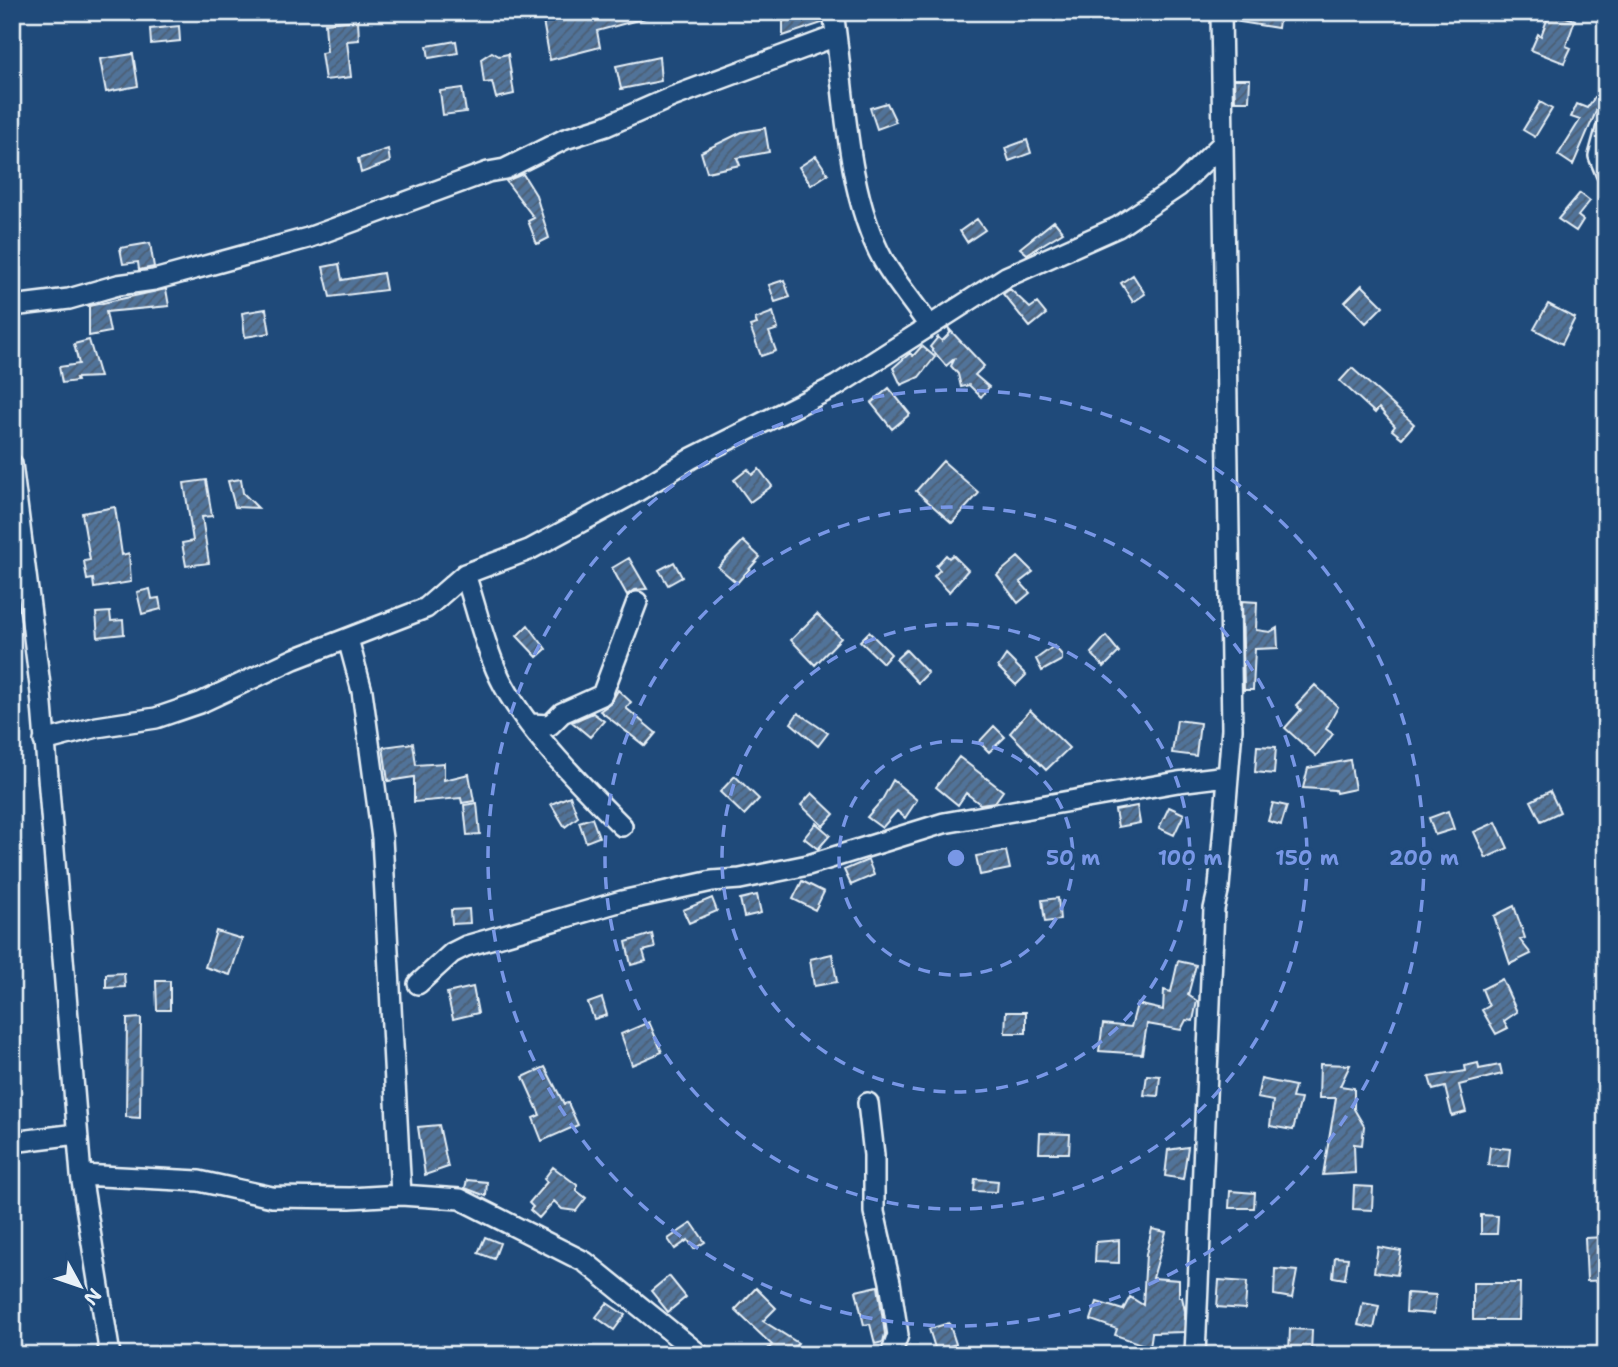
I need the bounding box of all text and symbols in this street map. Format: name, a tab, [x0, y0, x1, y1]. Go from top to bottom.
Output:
text: 50 m	[1046, 844, 1100, 872]
text: 100 m	[1158, 844, 1222, 872]
text: 150 m	[1275, 844, 1339, 872]
text: 200 m	[1389, 844, 1459, 872]
centre of rings	[944, 846, 968, 870]
north arrow	[46, 1252, 116, 1322]
text: N	[78, 1283, 107, 1310]

